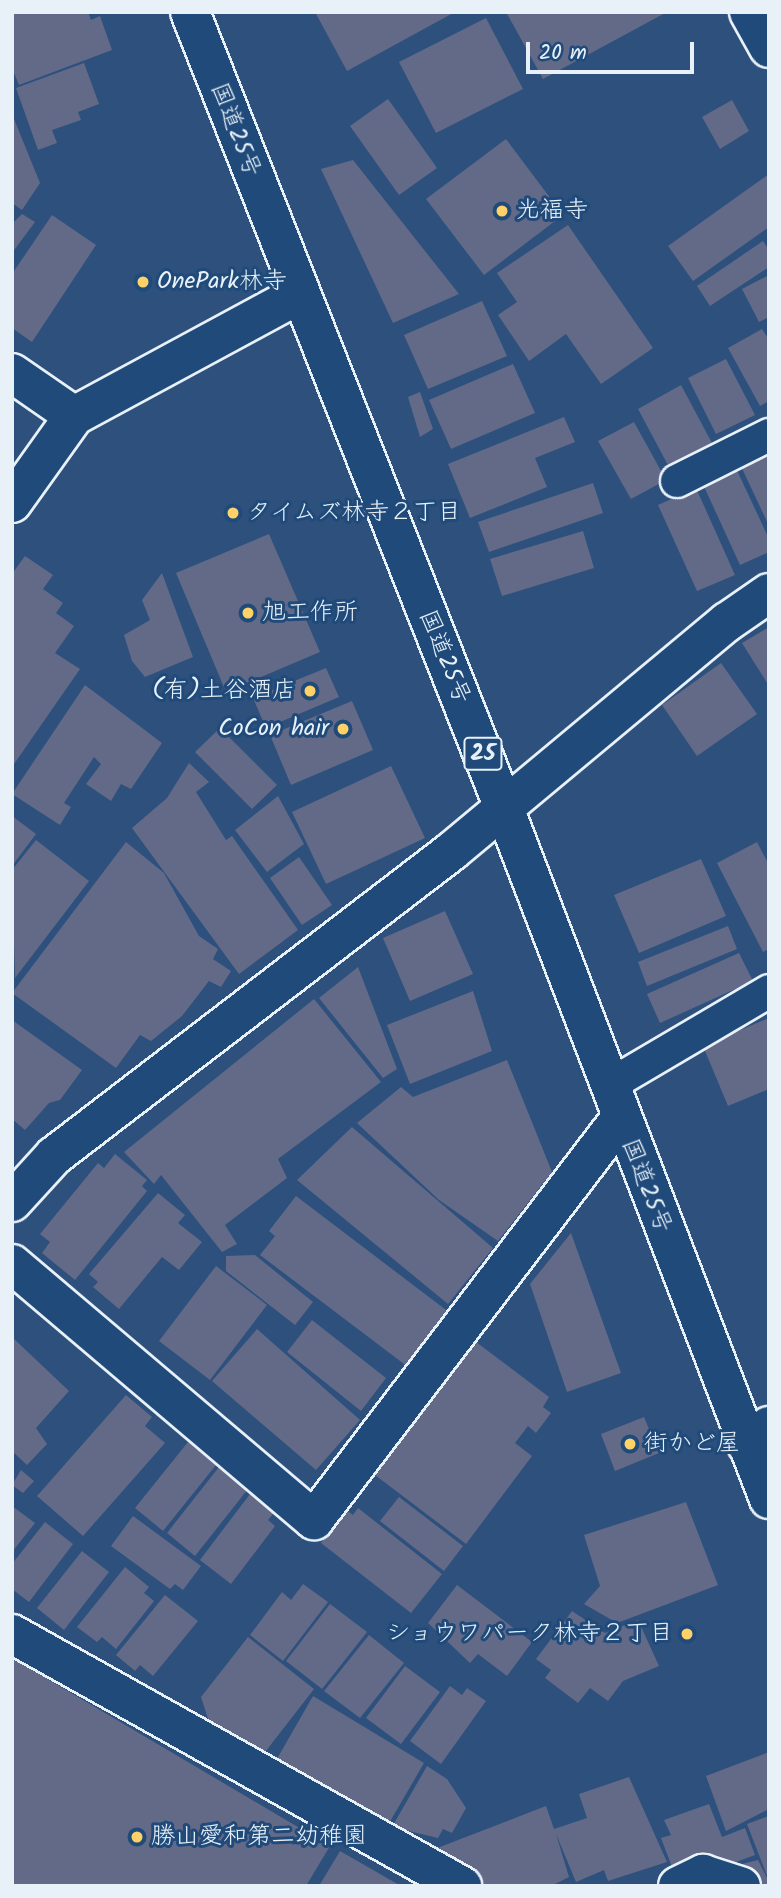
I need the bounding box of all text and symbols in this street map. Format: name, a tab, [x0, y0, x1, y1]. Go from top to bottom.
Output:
scale bar	[529, 28, 697, 72]
text: 20 m	[539, 37, 587, 70]
street label: 国道25号	[204, 79, 266, 181]
place label: 光福寺	[516, 197, 588, 225]
marker: 光福寺	[494, 203, 510, 219]
place label: OnePark林寺	[157, 268, 287, 296]
marker: OnePark林寺	[135, 274, 151, 290]
place label: タイムズ林寺２丁目	[247, 499, 463, 527]
marker: タイムズ林寺２丁目	[225, 505, 241, 521]
place label: 旭工作所	[262, 599, 358, 627]
marker: 旭工作所	[240, 605, 256, 621]
street label: 国道25号	[412, 606, 476, 708]
place label: (有)土谷酒店	[152, 677, 296, 705]
marker: (有)土谷酒店	[302, 683, 318, 699]
place label: CoCon hair	[218, 715, 329, 743]
marker: CoCon hair	[335, 721, 351, 737]
road number: 25	[462, 734, 504, 774]
street label: 国道25号	[615, 1135, 677, 1237]
place label: 街かど屋	[644, 1430, 740, 1458]
marker: 街かど屋	[622, 1436, 638, 1452]
place label: ショウワパーク林寺２丁目	[385, 1620, 673, 1648]
marker: ショウワパーク林寺２丁目	[679, 1626, 695, 1642]
place label: 勝山愛和第二幼稚園	[151, 1823, 367, 1851]
marker: 勝山愛和第二幼稚園	[129, 1829, 145, 1845]

